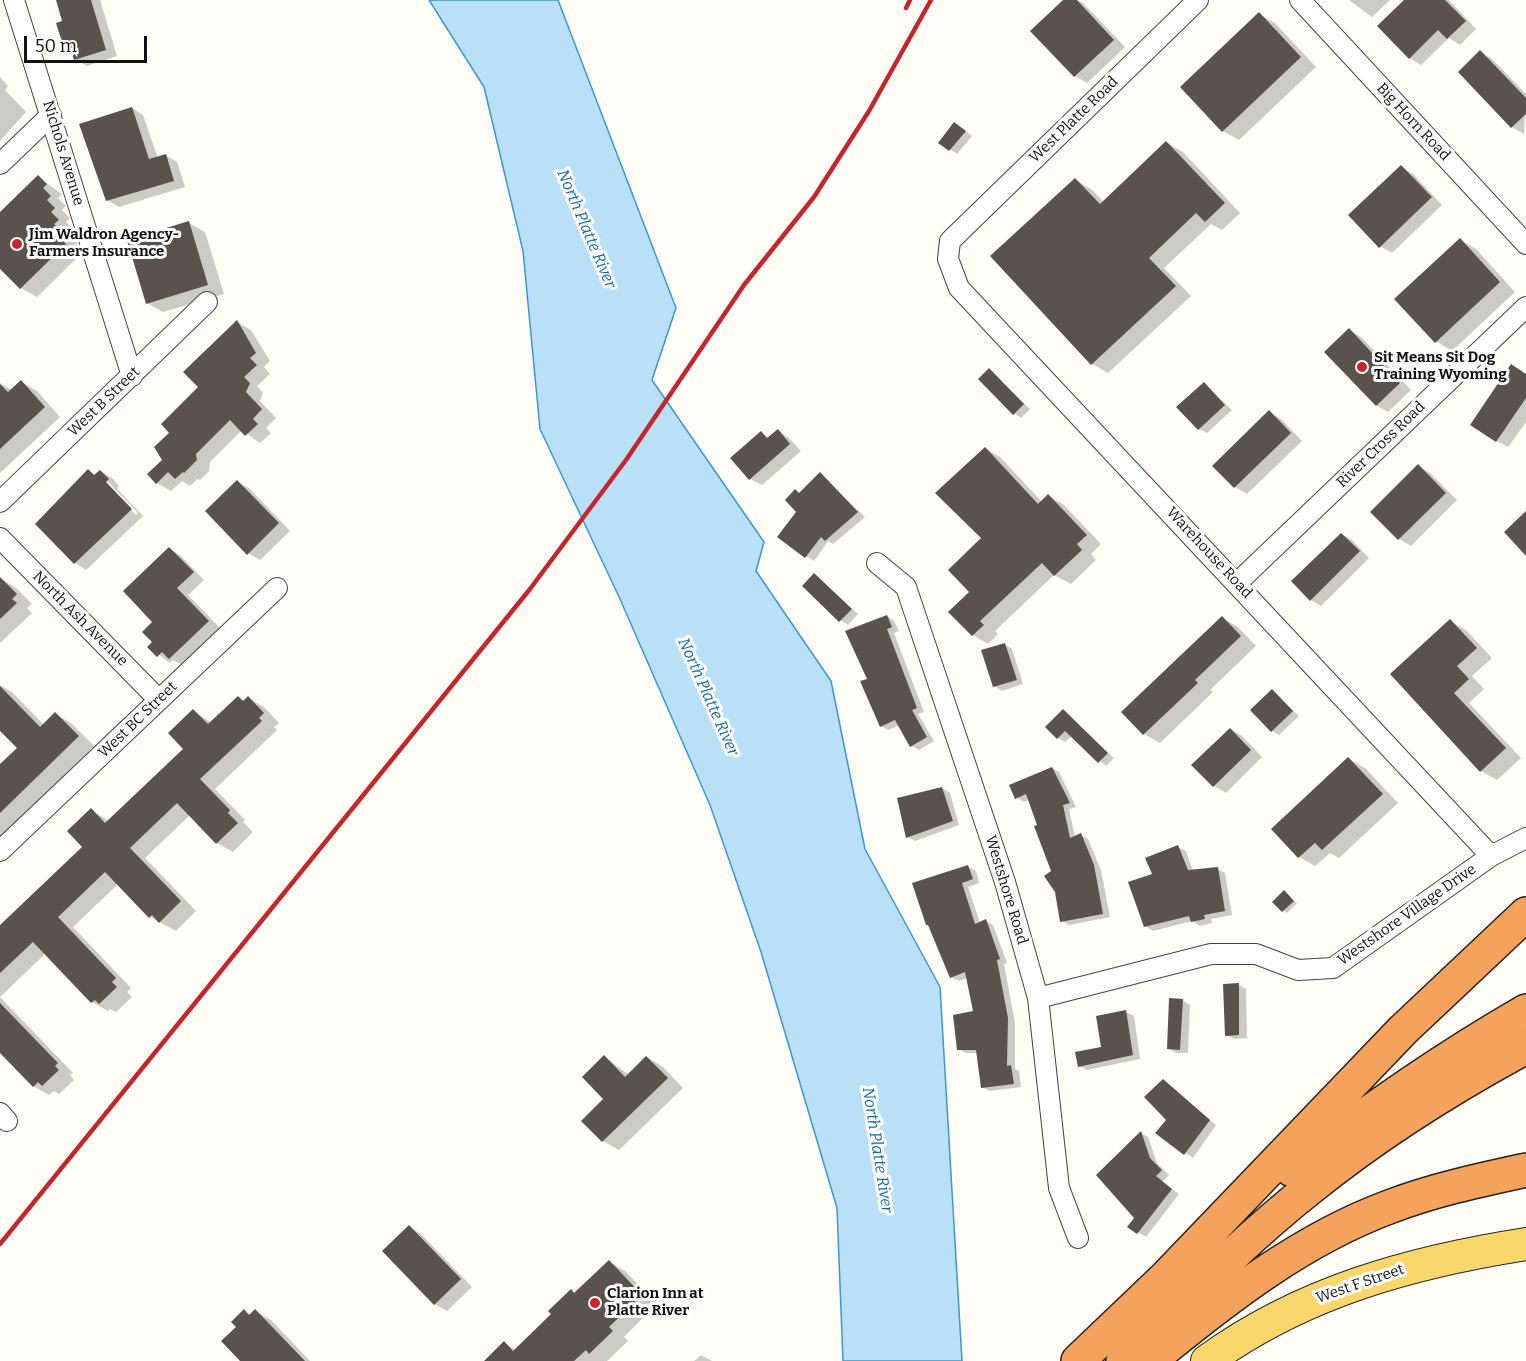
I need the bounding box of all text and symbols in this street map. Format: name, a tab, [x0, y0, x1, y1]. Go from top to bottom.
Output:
scale bar	[27, 24, 150, 62]
text: 50 m	[35, 35, 77, 57]
street label: West Platte Road	[1026, 73, 1122, 167]
street label: Big Horn Road	[1372, 79, 1454, 165]
street label: Nichols Avenue	[38, 98, 88, 208]
water label: North Platte River	[552, 167, 620, 291]
place label: Jim Waldron Agency- Farmers Insurance	[29, 226, 179, 261]
marker: Jim Waldron Agency- Farmers Insurance	[10, 237, 24, 251]
place label: Sit Means Sit Dog Training Wyoming	[1374, 349, 1507, 384]
marker: Sit Means Sit Dog Training Wyoming	[1355, 360, 1369, 374]
street label: West B Street	[64, 363, 144, 441]
street label: River Cross Road	[1333, 398, 1429, 492]
street label: Warehouse Road	[1162, 504, 1256, 602]
street label: North Ash Avenue	[29, 568, 131, 670]
water label: North Platte River	[673, 635, 743, 759]
street label: West BC Street	[95, 678, 181, 762]
street label: Westshore Road	[981, 833, 1031, 947]
street label: Westshore Village Drive	[1334, 860, 1480, 970]
water label: North Platte River	[858, 1086, 896, 1214]
street label: West F Street	[1314, 1261, 1406, 1307]
place label: Clarion Inn at Platte River	[607, 1285, 704, 1320]
marker: Clarion Inn at Platte River	[588, 1296, 602, 1310]

